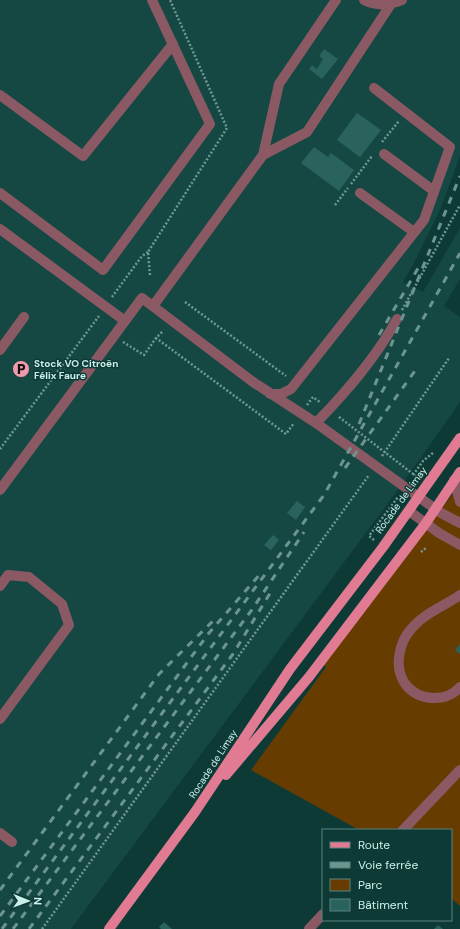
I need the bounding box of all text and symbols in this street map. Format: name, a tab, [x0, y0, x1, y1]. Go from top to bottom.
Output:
place label: Stock VO Citroën Félix Faure	[34, 357, 118, 382]
parking icon: Stock VO Citroën Félix Faure	[11, 359, 31, 379]
street label: Rocade de Limay	[372, 464, 430, 536]
street label: Rocade de Limay	[186, 727, 240, 801]
legend	[322, 829, 452, 921]
text: Route	[358, 837, 390, 853]
text: Voie ferrée	[358, 857, 418, 873]
text: Parc	[358, 877, 382, 893]
north arrow	[8, 881, 48, 921]
text: N	[31, 897, 45, 905]
text: Bâtiment	[358, 897, 409, 913]

